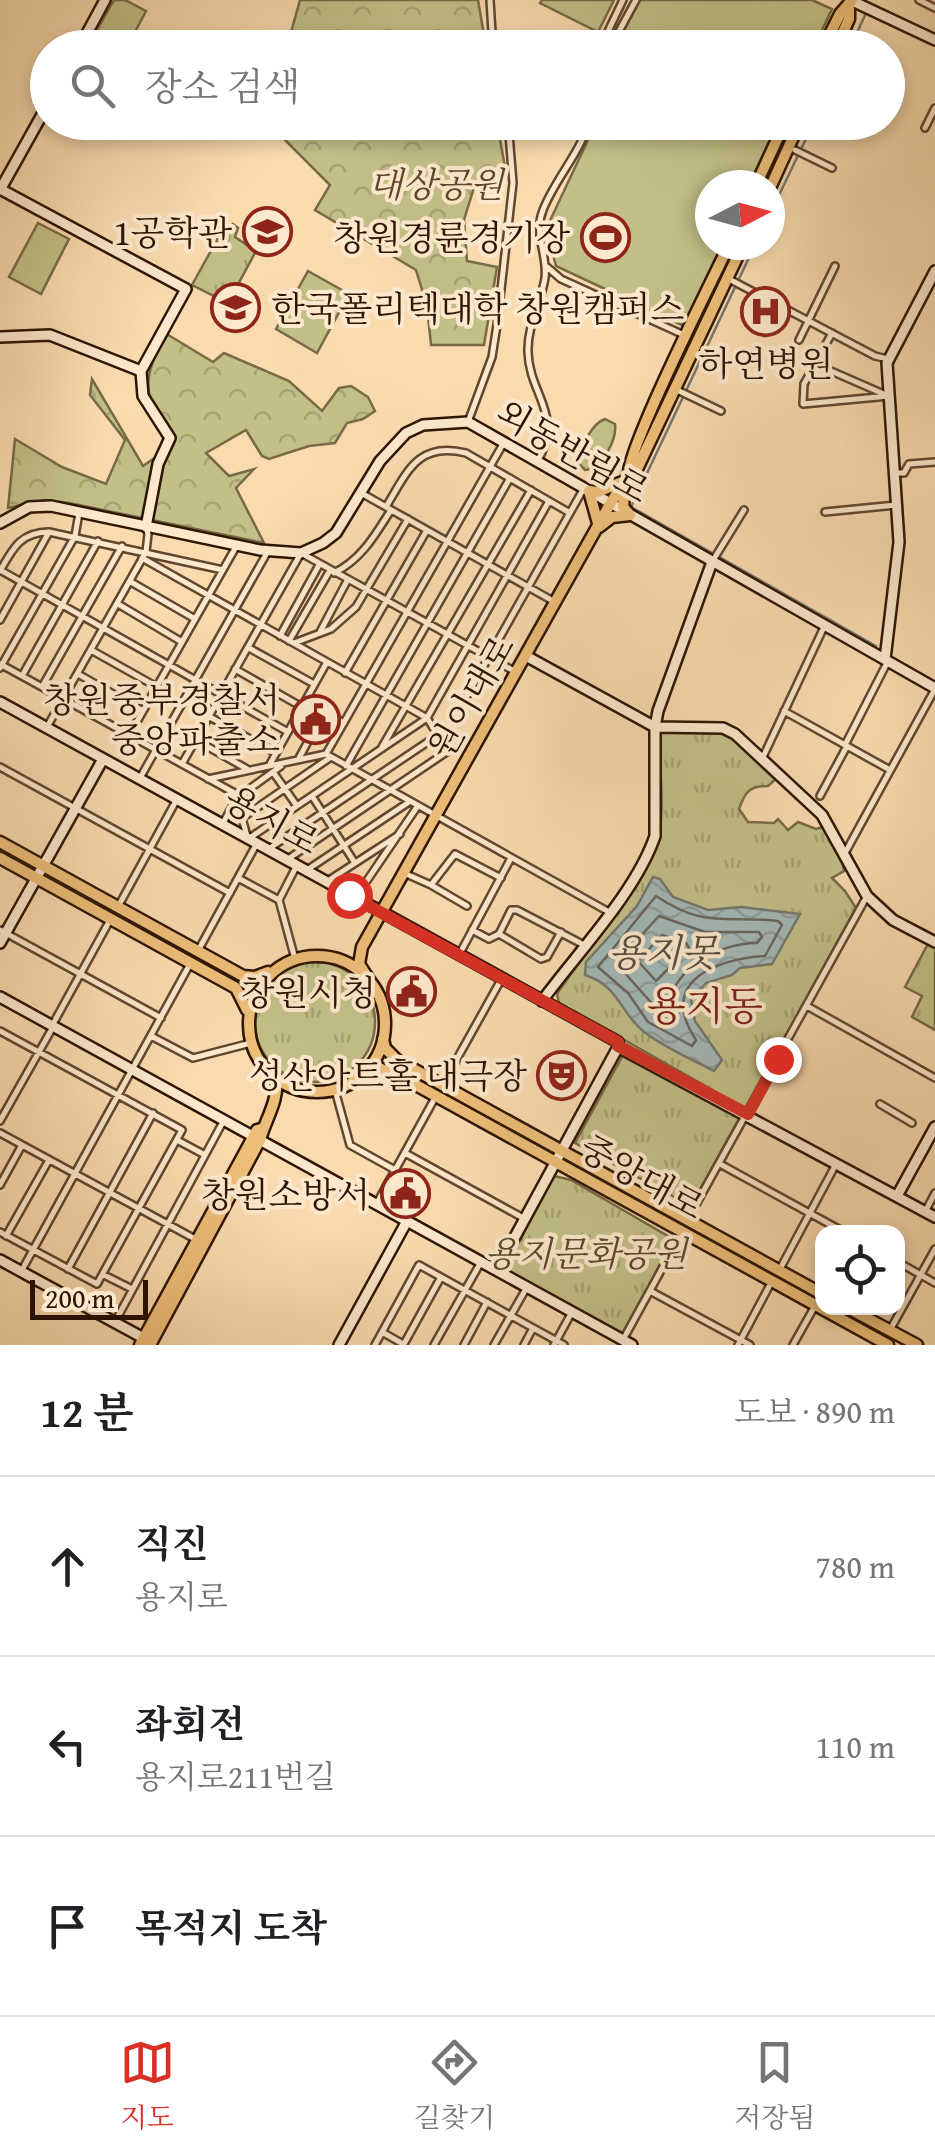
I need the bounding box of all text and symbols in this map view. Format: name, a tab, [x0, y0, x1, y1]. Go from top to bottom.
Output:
search box	[30, 30, 905, 140]
icon: search	[65, 58, 120, 113]
text: 장소 검색	[145, 58, 300, 114]
park label: 대상공원	[368, 159, 506, 210]
north arrow	[695, 170, 785, 260]
school or university icon: 1공학관	[241, 206, 293, 258]
place label: 1공학관	[114, 207, 232, 258]
sports icon: 창원경륜경기장	[579, 211, 631, 263]
place label: 창원경륜경기장	[333, 212, 570, 263]
school or university icon: 한국폴리텍대학 창원캠퍼스	[210, 282, 262, 334]
place label: 한국폴리텍대학 창원캠퍼스	[271, 283, 685, 334]
hospital icon: 하연병원	[740, 285, 792, 337]
place label: 하연병원	[698, 338, 834, 389]
street label: 외동반림로	[487, 387, 659, 515]
street label: 원이대로	[415, 626, 527, 768]
place label: 창원중부경찰서 중앙파출소	[43, 674, 280, 765]
public building icon: 창원중부경찰서 중앙파출소	[289, 693, 341, 745]
street label: 용지로	[215, 773, 329, 867]
route start	[327, 873, 373, 919]
water label: 용지못	[608, 924, 721, 980]
public building icon: 창원시청	[385, 966, 437, 1018]
place label: 창원시청	[241, 967, 376, 1018]
district label: 용지동	[647, 976, 763, 1035]
route end	[756, 1037, 802, 1083]
theatre icon: 성산아트홀 대극장	[536, 1049, 588, 1101]
place label: 성산아트홀 대극장	[249, 1050, 527, 1101]
street label: 중앙대로	[570, 1122, 714, 1232]
public building icon: 창원소방서	[379, 1168, 431, 1220]
place label: 창원소방서	[201, 1169, 370, 1220]
map controls	[815, 1225, 905, 1315]
button: locate	[815, 1225, 905, 1315]
park label: 용지문화공원	[485, 1228, 690, 1279]
scale bar	[30, 1275, 148, 1320]
text: 200 m	[45, 1277, 114, 1318]
text: 12 분	[40, 1381, 133, 1442]
text: 도보 · 890 m	[734, 1388, 895, 1435]
text: 직진	[135, 1515, 208, 1571]
icon: ahead	[40, 1539, 95, 1594]
text: 780 m	[816, 1543, 895, 1590]
text: 용지로	[135, 1573, 228, 1620]
text: 좌회전	[135, 1695, 245, 1751]
icon: left	[40, 1719, 95, 1774]
text: 110 m	[816, 1723, 895, 1770]
text: 용지로211번길	[135, 1753, 336, 1800]
icon: arrive	[40, 1899, 95, 1954]
text: 목적지 도착	[135, 1899, 327, 1955]
tab: 지도	[120, 2035, 175, 2137]
tab: 길찾기	[414, 2035, 495, 2137]
tab: 저장됨	[734, 2035, 815, 2137]

